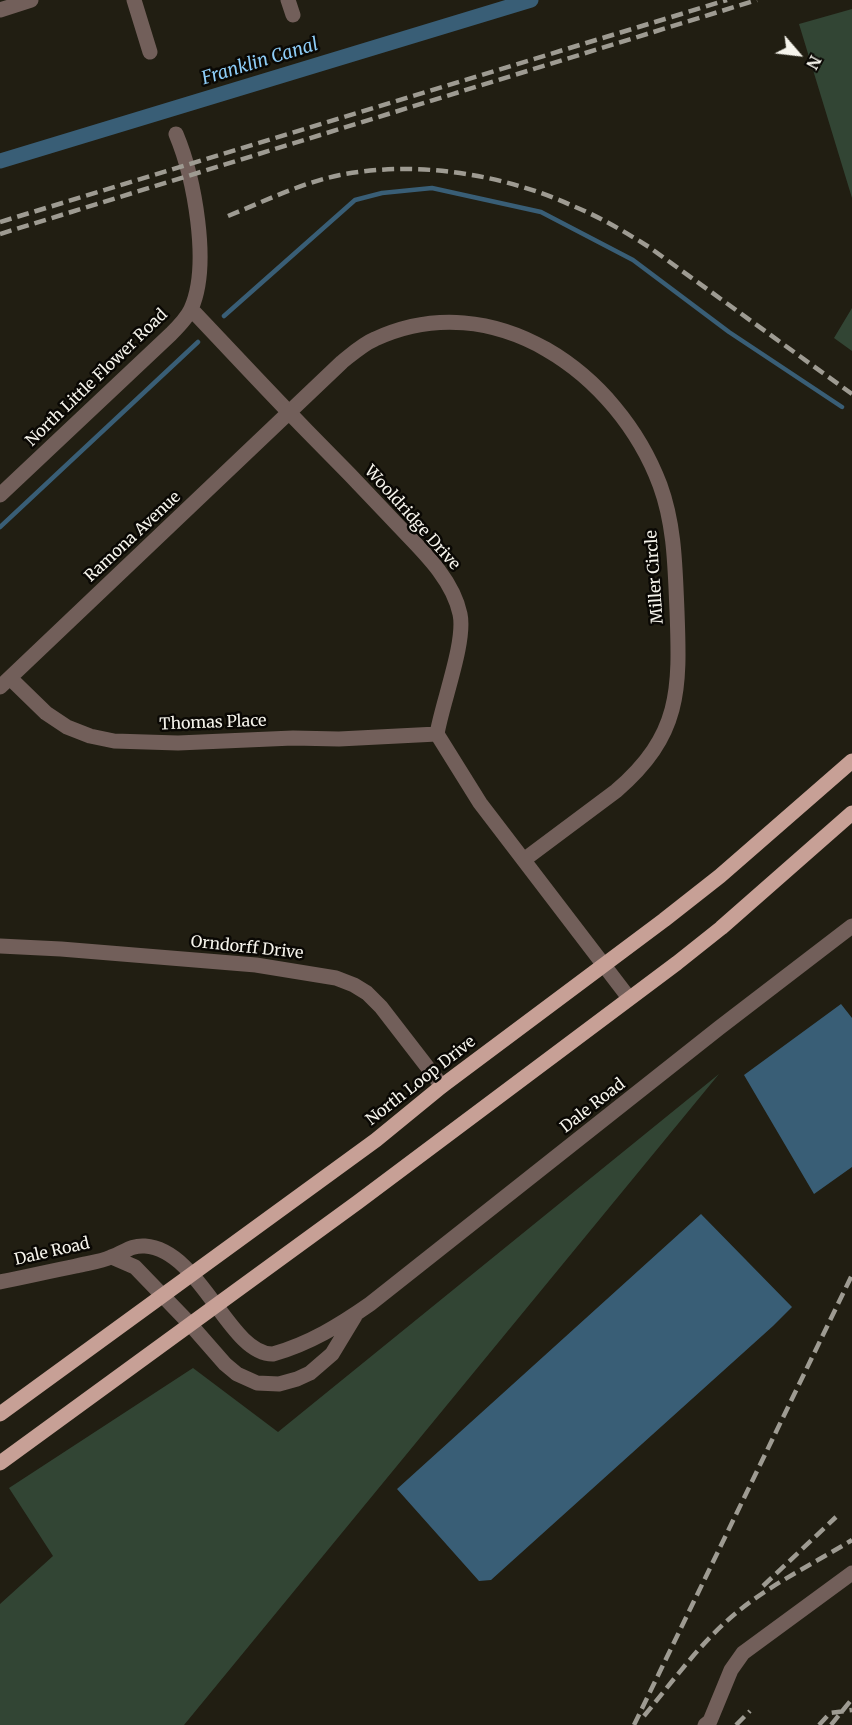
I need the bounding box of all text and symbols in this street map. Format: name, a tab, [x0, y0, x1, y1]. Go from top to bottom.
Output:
north arrow	[768, 24, 828, 84]
water label: Franklin Canal	[199, 34, 321, 90]
text: N	[802, 52, 826, 73]
street label: North Little Flower Road	[22, 305, 172, 451]
street label: Wooldridge Drive	[360, 462, 464, 574]
street label: Ramona Avenue	[81, 488, 185, 586]
street label: Miller Circle	[642, 530, 668, 624]
street label: Thomas Place	[159, 712, 267, 734]
street label: Orndorff Drive	[190, 933, 304, 963]
street label: North Loop Drive	[362, 1032, 480, 1130]
street label: Dale Road	[557, 1075, 629, 1137]
street label: Dale Road	[12, 1234, 92, 1270]

